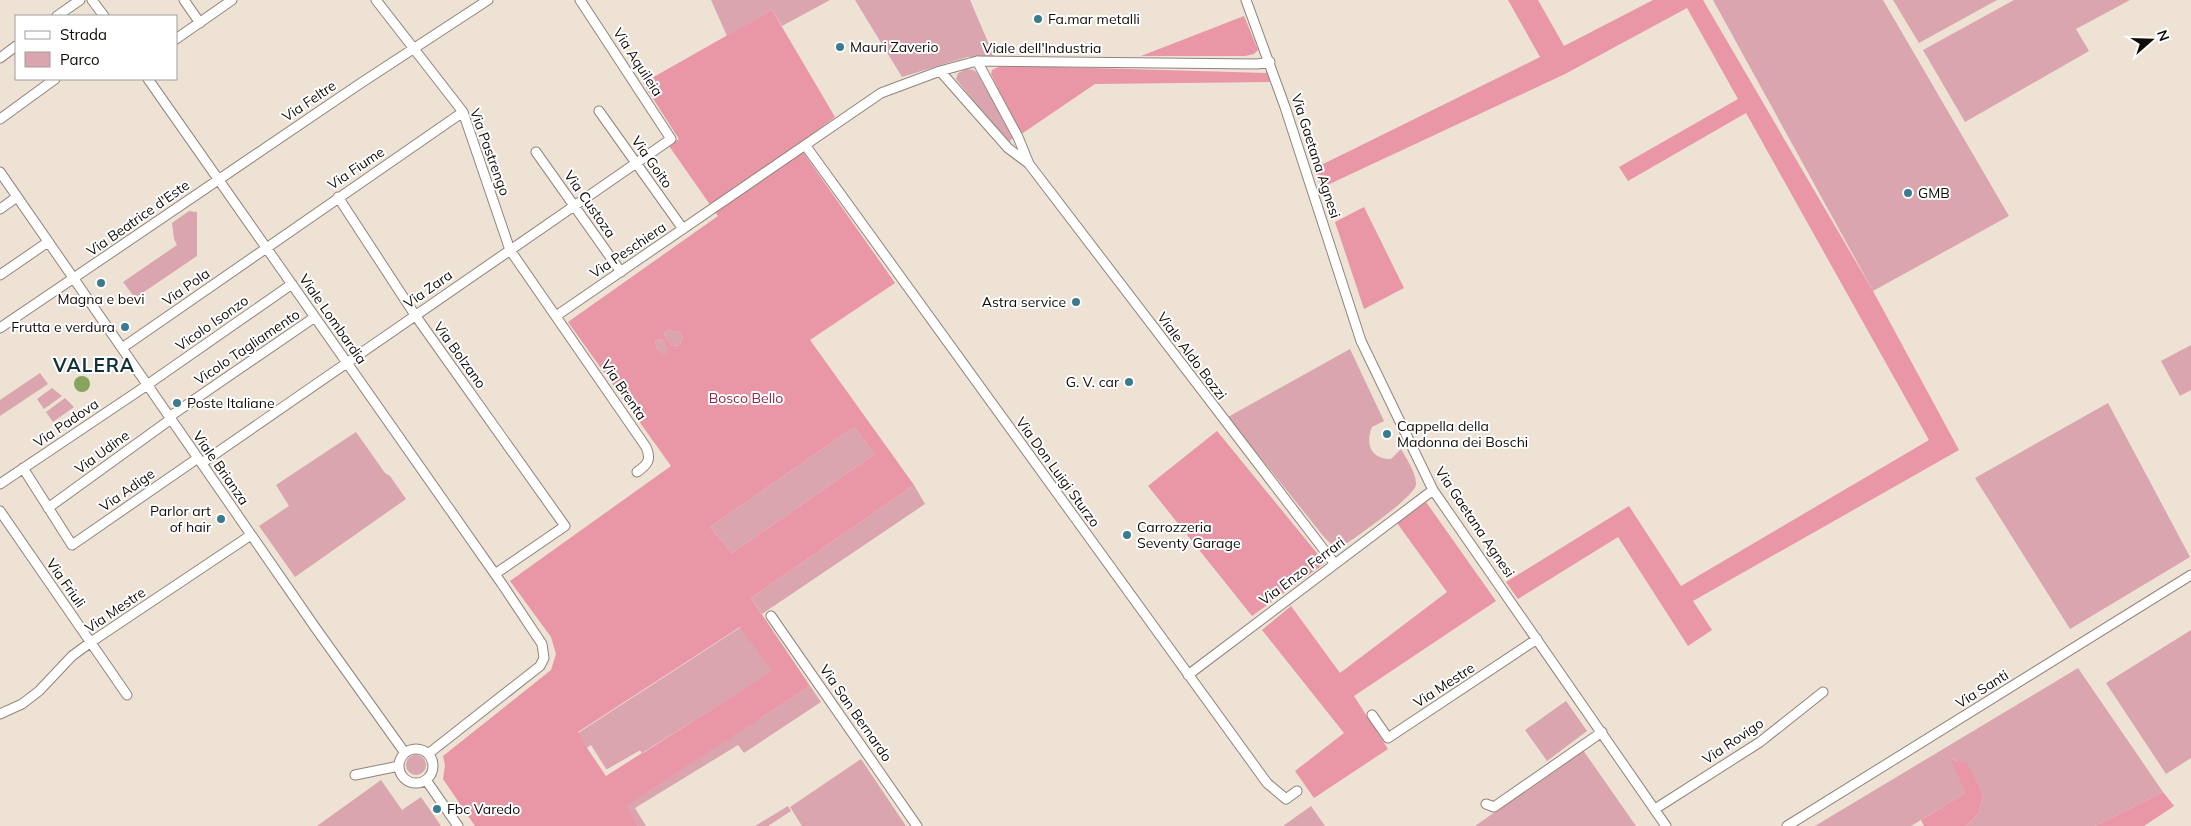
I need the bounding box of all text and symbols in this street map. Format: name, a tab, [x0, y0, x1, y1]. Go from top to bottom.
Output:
place label: Fa.mar metalli	[1048, 10, 1140, 28]
marker: Fa.mar metalli	[1032, 13, 1044, 25]
legend	[15, 15, 178, 80]
north arrow	[2126, 15, 2176, 65]
street label: Via Aquileia	[609, 24, 667, 100]
text: Strada	[60, 25, 107, 44]
text: N	[2153, 28, 2173, 44]
place label: Mauri Zaverio	[850, 38, 938, 56]
street label: Viale dell'Industria	[983, 39, 1101, 57]
marker: Mauri Zaverio	[834, 41, 846, 53]
text: Parco	[60, 50, 100, 69]
street label: Via Feltre	[279, 76, 339, 126]
street label: Via Gaetana Agnesi	[1287, 92, 1345, 220]
street label: Via Pastrengo	[466, 106, 514, 198]
street label: Via Goito	[628, 132, 676, 192]
street label: Via Fiume	[324, 143, 388, 193]
street label: Via Custoza	[560, 167, 620, 241]
street label: Via Beatrice d'Este	[83, 176, 193, 260]
place label: GMB	[1918, 184, 1950, 202]
marker: GMB	[1902, 187, 1914, 199]
street label: Via Peschiera	[586, 218, 670, 282]
street label: Via Pola	[159, 264, 213, 310]
street label: Via Zara	[400, 266, 456, 312]
street label: Viale Lombardia	[295, 270, 371, 368]
marker: Magna e bevi	[95, 277, 107, 289]
place label: Magna e bevi	[57, 290, 145, 308]
street label: Vicolo Isonzo	[172, 291, 252, 355]
place label: Astra service	[982, 293, 1066, 311]
marker: Astra service	[1070, 296, 1082, 308]
street label: Vicolo Tagliamento	[191, 305, 303, 389]
street label: Viale Aldo Bozzi	[1153, 309, 1231, 403]
place label: Frutta e verdura	[11, 318, 115, 336]
street label: Via Bolzano	[430, 318, 490, 392]
marker: Frutta e verdura	[119, 321, 131, 333]
district label: VALERA	[52, 353, 135, 377]
street label: Via Brenta	[597, 356, 651, 424]
place label: G. V. car	[1066, 373, 1120, 391]
marker: G. V. car	[1123, 376, 1135, 388]
park label: Bosco Bello	[709, 389, 783, 407]
place label: Poste Italiane	[187, 394, 275, 412]
street label: Via Padova	[30, 395, 102, 451]
marker: Poste Italiane	[171, 397, 183, 409]
street label: Via Don Luigi Sturzo	[1012, 413, 1104, 531]
place label: Cappella della Madonna dei Boschi	[1397, 417, 1528, 451]
street label: Via Udine	[71, 426, 133, 478]
street label: Viale Brianza	[189, 428, 253, 508]
marker: Cappella della Madonna dei Boschi	[1381, 428, 1393, 440]
street label: Via Gaetana Agnesi	[1431, 463, 1519, 581]
street label: Via Adige	[96, 465, 158, 515]
place label: Parlor art of hair	[150, 502, 212, 536]
marker: Parlor art of hair	[215, 513, 227, 525]
place label: Carrozzeria Seventy Garage	[1137, 518, 1241, 552]
marker: Carrozzeria Seventy Garage	[1121, 529, 1133, 541]
street label: Via Enzo Ferrari	[1256, 533, 1348, 609]
street label: Via Friuli	[43, 555, 89, 611]
street label: Via Mestre	[81, 583, 149, 637]
street label: Via Mestre	[1410, 659, 1478, 711]
street label: Via San Bernardo	[816, 661, 896, 765]
street label: Via Santi	[1952, 666, 2012, 712]
street label: Via Rovigo	[1699, 714, 1767, 768]
place label: Fbc Varedo	[447, 800, 520, 818]
marker: Fbc Varedo	[431, 803, 443, 815]

